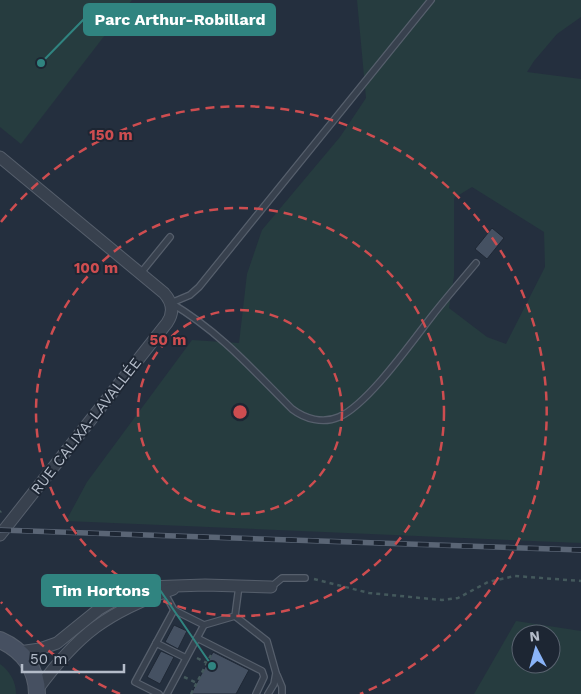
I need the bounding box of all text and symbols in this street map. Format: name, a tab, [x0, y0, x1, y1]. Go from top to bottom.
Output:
callout: Parc Arthur-Robillard	[84, 4, 275, 35]
text: Parc Arthur-Robillard	[94, 10, 266, 29]
text: 150 m	[89, 126, 133, 144]
text: 100 m	[74, 259, 118, 277]
text: 50 m	[150, 331, 186, 349]
street label: RUE CALIXA-LAVALLÉE	[27, 354, 145, 498]
centre of rings	[231, 403, 249, 421]
callout: Tim Hortons	[42, 575, 160, 606]
text: Tim Hortons	[52, 581, 150, 600]
north arrow	[511, 624, 561, 674]
text: N	[529, 628, 541, 645]
scale bar	[22, 642, 125, 674]
text: 50 m	[30, 650, 67, 668]

